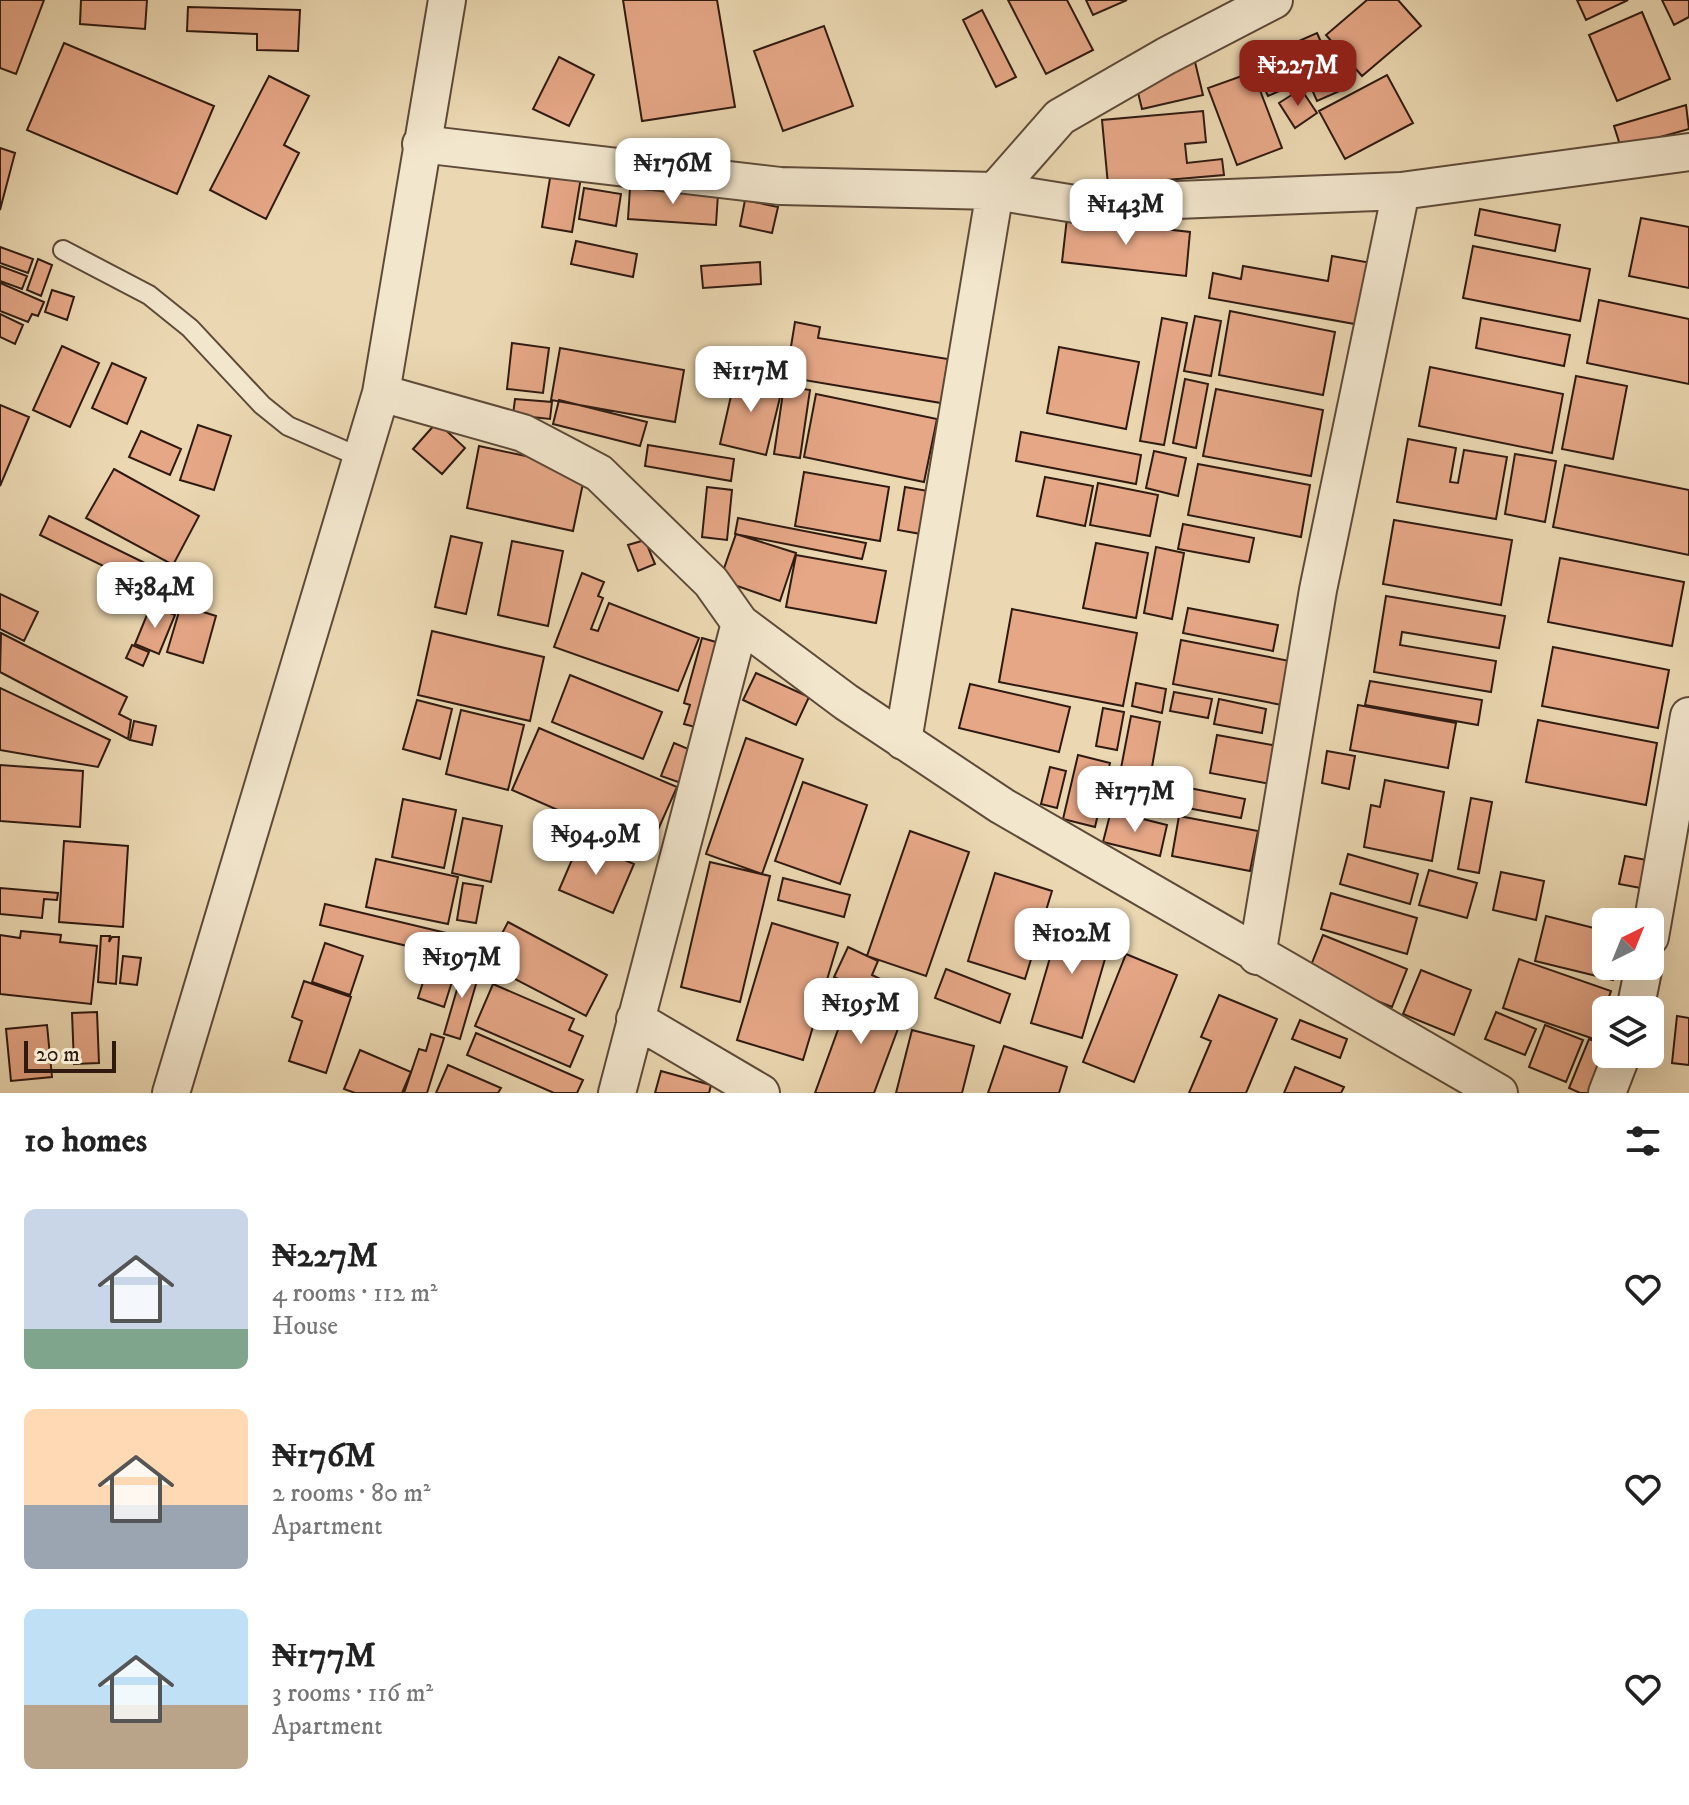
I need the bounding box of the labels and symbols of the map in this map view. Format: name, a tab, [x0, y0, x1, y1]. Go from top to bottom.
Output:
pin: ₦227M	[1242, 40, 1354, 108]
pin: ₦176M	[617, 138, 729, 206]
pin: ₦143M	[1070, 179, 1182, 247]
pin: ₦117M	[695, 346, 807, 414]
pin: ₦384M	[99, 562, 211, 630]
pin: ₦177M	[1079, 766, 1191, 834]
pin: ₦94.9M	[531, 809, 661, 877]
pin: ₦102M	[1016, 908, 1128, 976]
north arrow	[1592, 908, 1664, 980]
pin: ₦197M	[406, 932, 518, 1000]
pin: ₦195M	[805, 978, 917, 1046]
scale bar	[24, 1037, 116, 1073]

